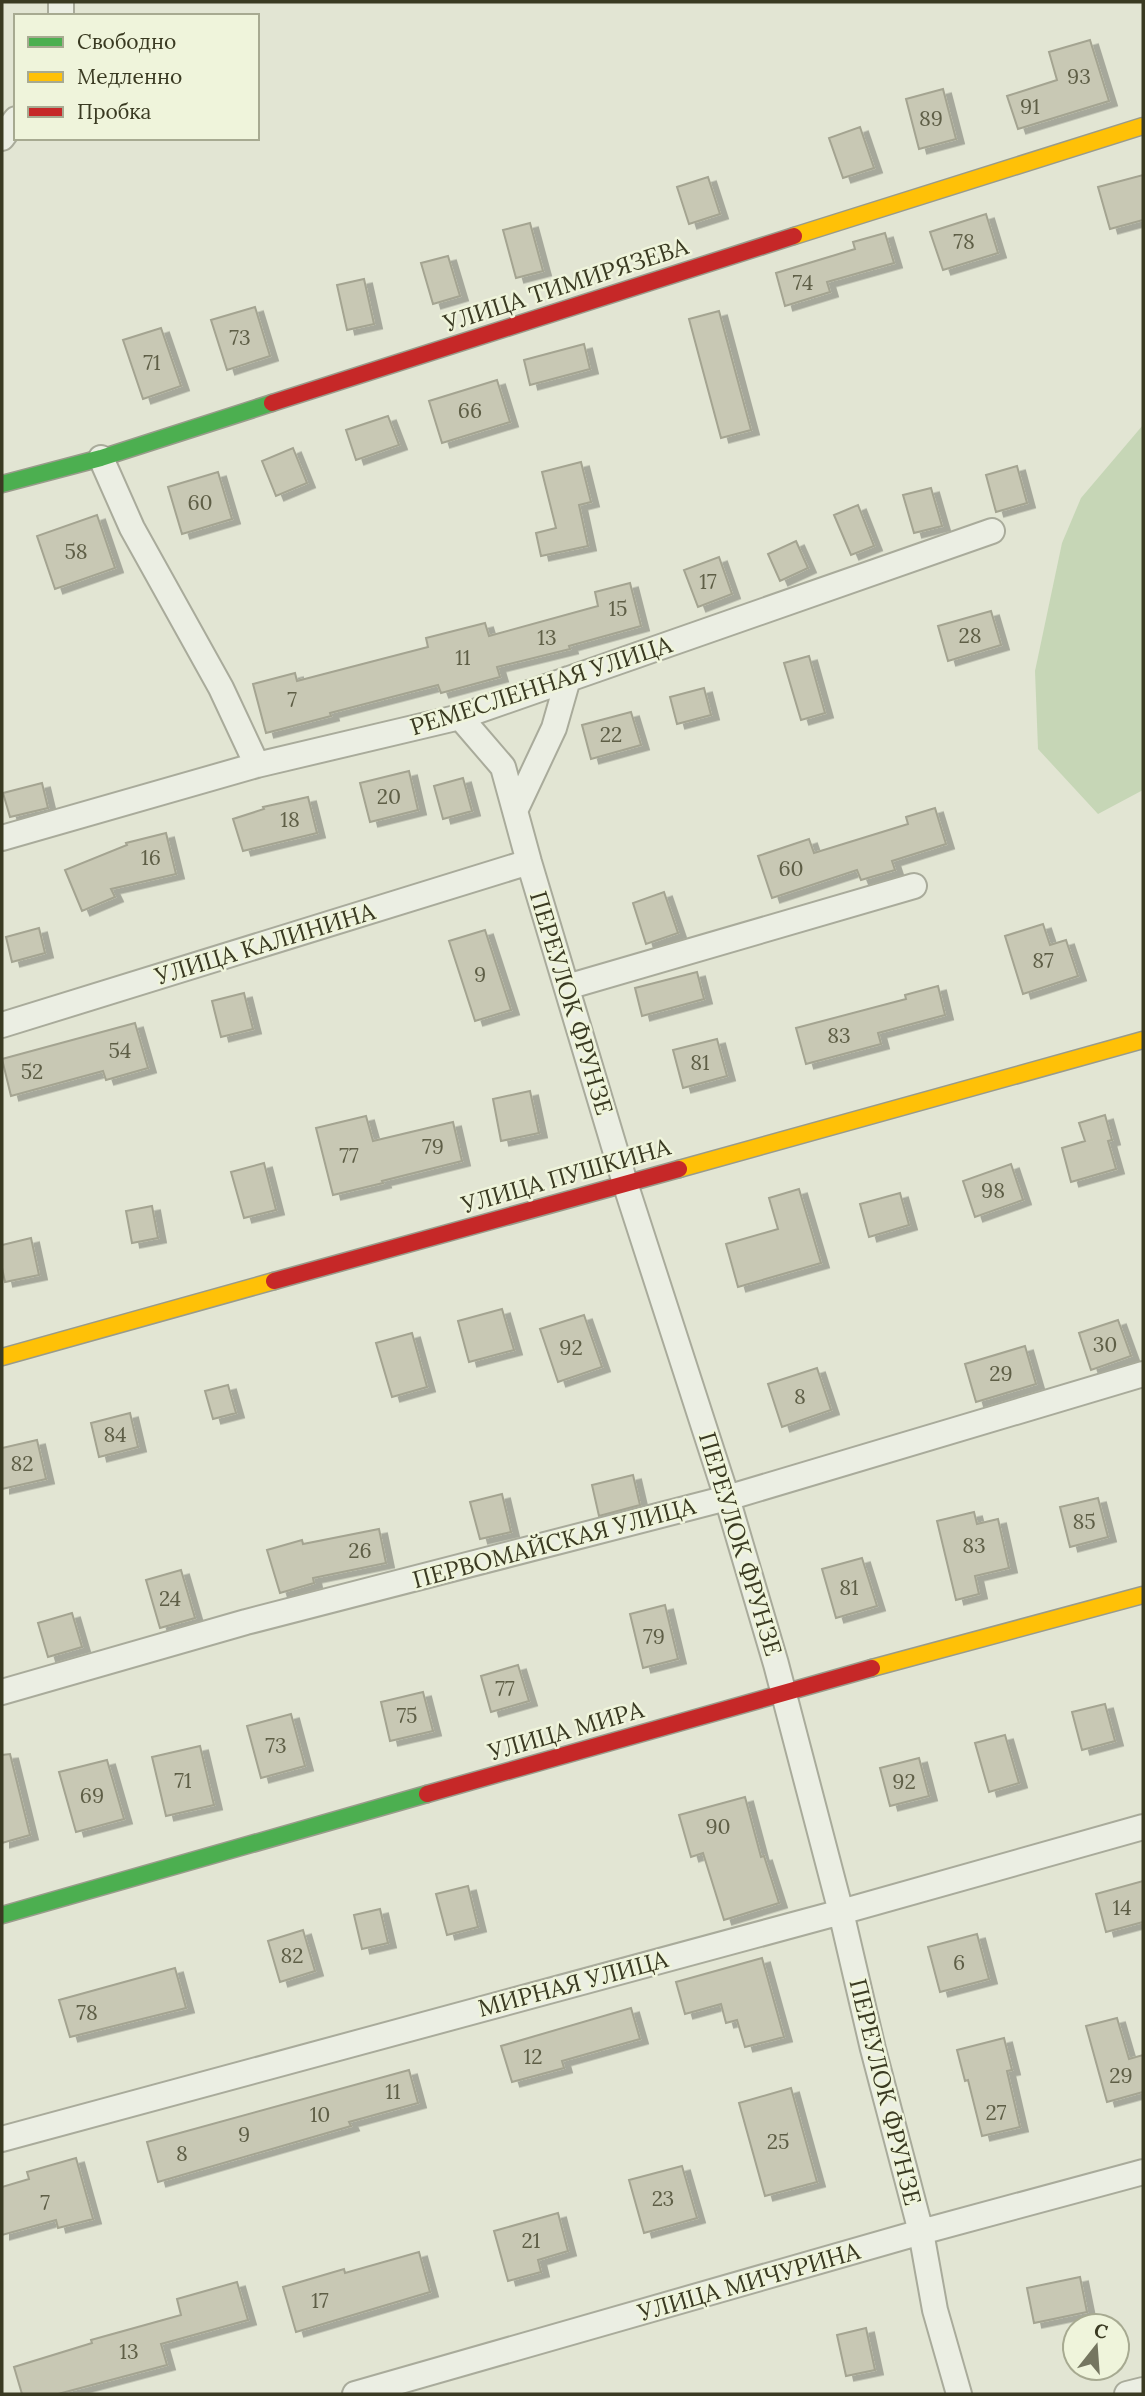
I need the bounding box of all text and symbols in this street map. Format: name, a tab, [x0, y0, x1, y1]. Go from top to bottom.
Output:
legend	[14, 14, 259, 140]
text: Свободно	[77, 28, 176, 55]
text: Медленно	[77, 63, 182, 90]
house number: 93	[1067, 63, 1091, 90]
house number: 91	[1020, 93, 1040, 120]
text: Пробка	[77, 98, 152, 125]
house number: 89	[919, 105, 943, 132]
house number: 78	[953, 228, 975, 255]
street label: УЛИЦА ТИМИРЯЗЕВА	[439, 230, 693, 339]
house number: 74	[793, 269, 813, 296]
house number: 73	[229, 324, 251, 351]
house number: 71	[143, 349, 161, 376]
house number: 66	[458, 397, 482, 424]
house number: 60	[187, 489, 213, 516]
house number: 58	[64, 538, 88, 565]
house number: 17	[699, 568, 717, 595]
house number: 15	[608, 595, 628, 622]
house number: 28	[958, 622, 982, 649]
house number: 13	[537, 624, 557, 651]
street label: РЕМЕСЛЕННАЯ УЛИЦА	[406, 628, 677, 742]
house number: 11	[455, 644, 471, 671]
house number: 7	[287, 686, 297, 713]
house number: 22	[600, 721, 622, 748]
house number: 20	[377, 783, 401, 810]
house number: 18	[280, 806, 300, 833]
house number: 16	[141, 844, 161, 871]
house number: 60	[778, 855, 804, 882]
street label: ПЕРЕУЛОК ФРУНЗЕ	[523, 887, 620, 1119]
street label: УЛИЦА КАЛИНИНА	[150, 895, 379, 992]
house number: 87	[1032, 947, 1054, 974]
house number: 9	[474, 961, 486, 988]
house number: 83	[827, 1022, 851, 1049]
house number: 54	[109, 1037, 131, 1064]
house number: 81	[690, 1049, 710, 1076]
house number: 52	[21, 1058, 43, 1085]
street label: УЛИЦА ПУШКИНА	[457, 1131, 675, 1220]
house number: 79	[422, 1133, 444, 1160]
house number: 77	[339, 1142, 359, 1169]
house number: 98	[981, 1177, 1005, 1204]
house number: 30	[1093, 1331, 1117, 1358]
house number: 92	[559, 1334, 583, 1361]
house number: 29	[989, 1360, 1013, 1387]
house number: 8	[794, 1383, 806, 1410]
house number: 84	[103, 1421, 127, 1448]
street label: ПЕРЕУЛОК ФРУНЗЕ	[692, 1428, 789, 1660]
house number: 82	[10, 1450, 34, 1477]
street label: ПЕРВОМАЙСКАЯ УЛИЦА	[409, 1490, 700, 1595]
house number: 85	[1072, 1508, 1096, 1535]
house number: 83	[962, 1532, 986, 1559]
house number: 26	[348, 1537, 372, 1564]
house number: 81	[839, 1574, 859, 1601]
house number: 24	[159, 1585, 181, 1612]
house number: 79	[643, 1623, 665, 1650]
house number: 77	[495, 1675, 515, 1702]
street label: УЛИЦА МИРА	[484, 1693, 648, 1768]
house number: 75	[396, 1702, 418, 1729]
house number: 73	[265, 1732, 287, 1759]
house number: 71	[174, 1767, 192, 1794]
house number: 92	[892, 1768, 916, 1795]
house number: 69	[80, 1782, 104, 1809]
house number: 90	[705, 1813, 731, 1840]
house number: 14	[1112, 1894, 1132, 1921]
house number: 82	[280, 1942, 304, 1969]
street label: МИРНАЯ УЛИЦА	[475, 1943, 672, 2024]
house number: 6	[953, 1949, 965, 1976]
street label: ПЕРЕУЛОК ФРУНЗЕ	[842, 1975, 929, 2208]
house number: 78	[76, 1999, 98, 2026]
house number: 12	[524, 2043, 542, 2070]
house number: 29	[1109, 2062, 1133, 2089]
house number: 11	[385, 2078, 401, 2105]
house number: 27	[986, 2099, 1007, 2126]
house number: 10	[310, 2101, 330, 2128]
house number: 9	[238, 2121, 250, 2148]
house number: 25	[767, 2128, 789, 2155]
house number: 8	[176, 2140, 188, 2167]
house number: 23	[652, 2185, 674, 2212]
house number: 7	[40, 2189, 50, 2216]
house number: 21	[522, 2227, 540, 2254]
street label: УЛИЦА МИЧУРИНА	[633, 2235, 864, 2328]
house number: 17	[311, 2287, 329, 2314]
north arrow	[1061, 2312, 1131, 2382]
text: С	[1091, 2317, 1111, 2344]
house number: 13	[119, 2338, 139, 2365]

